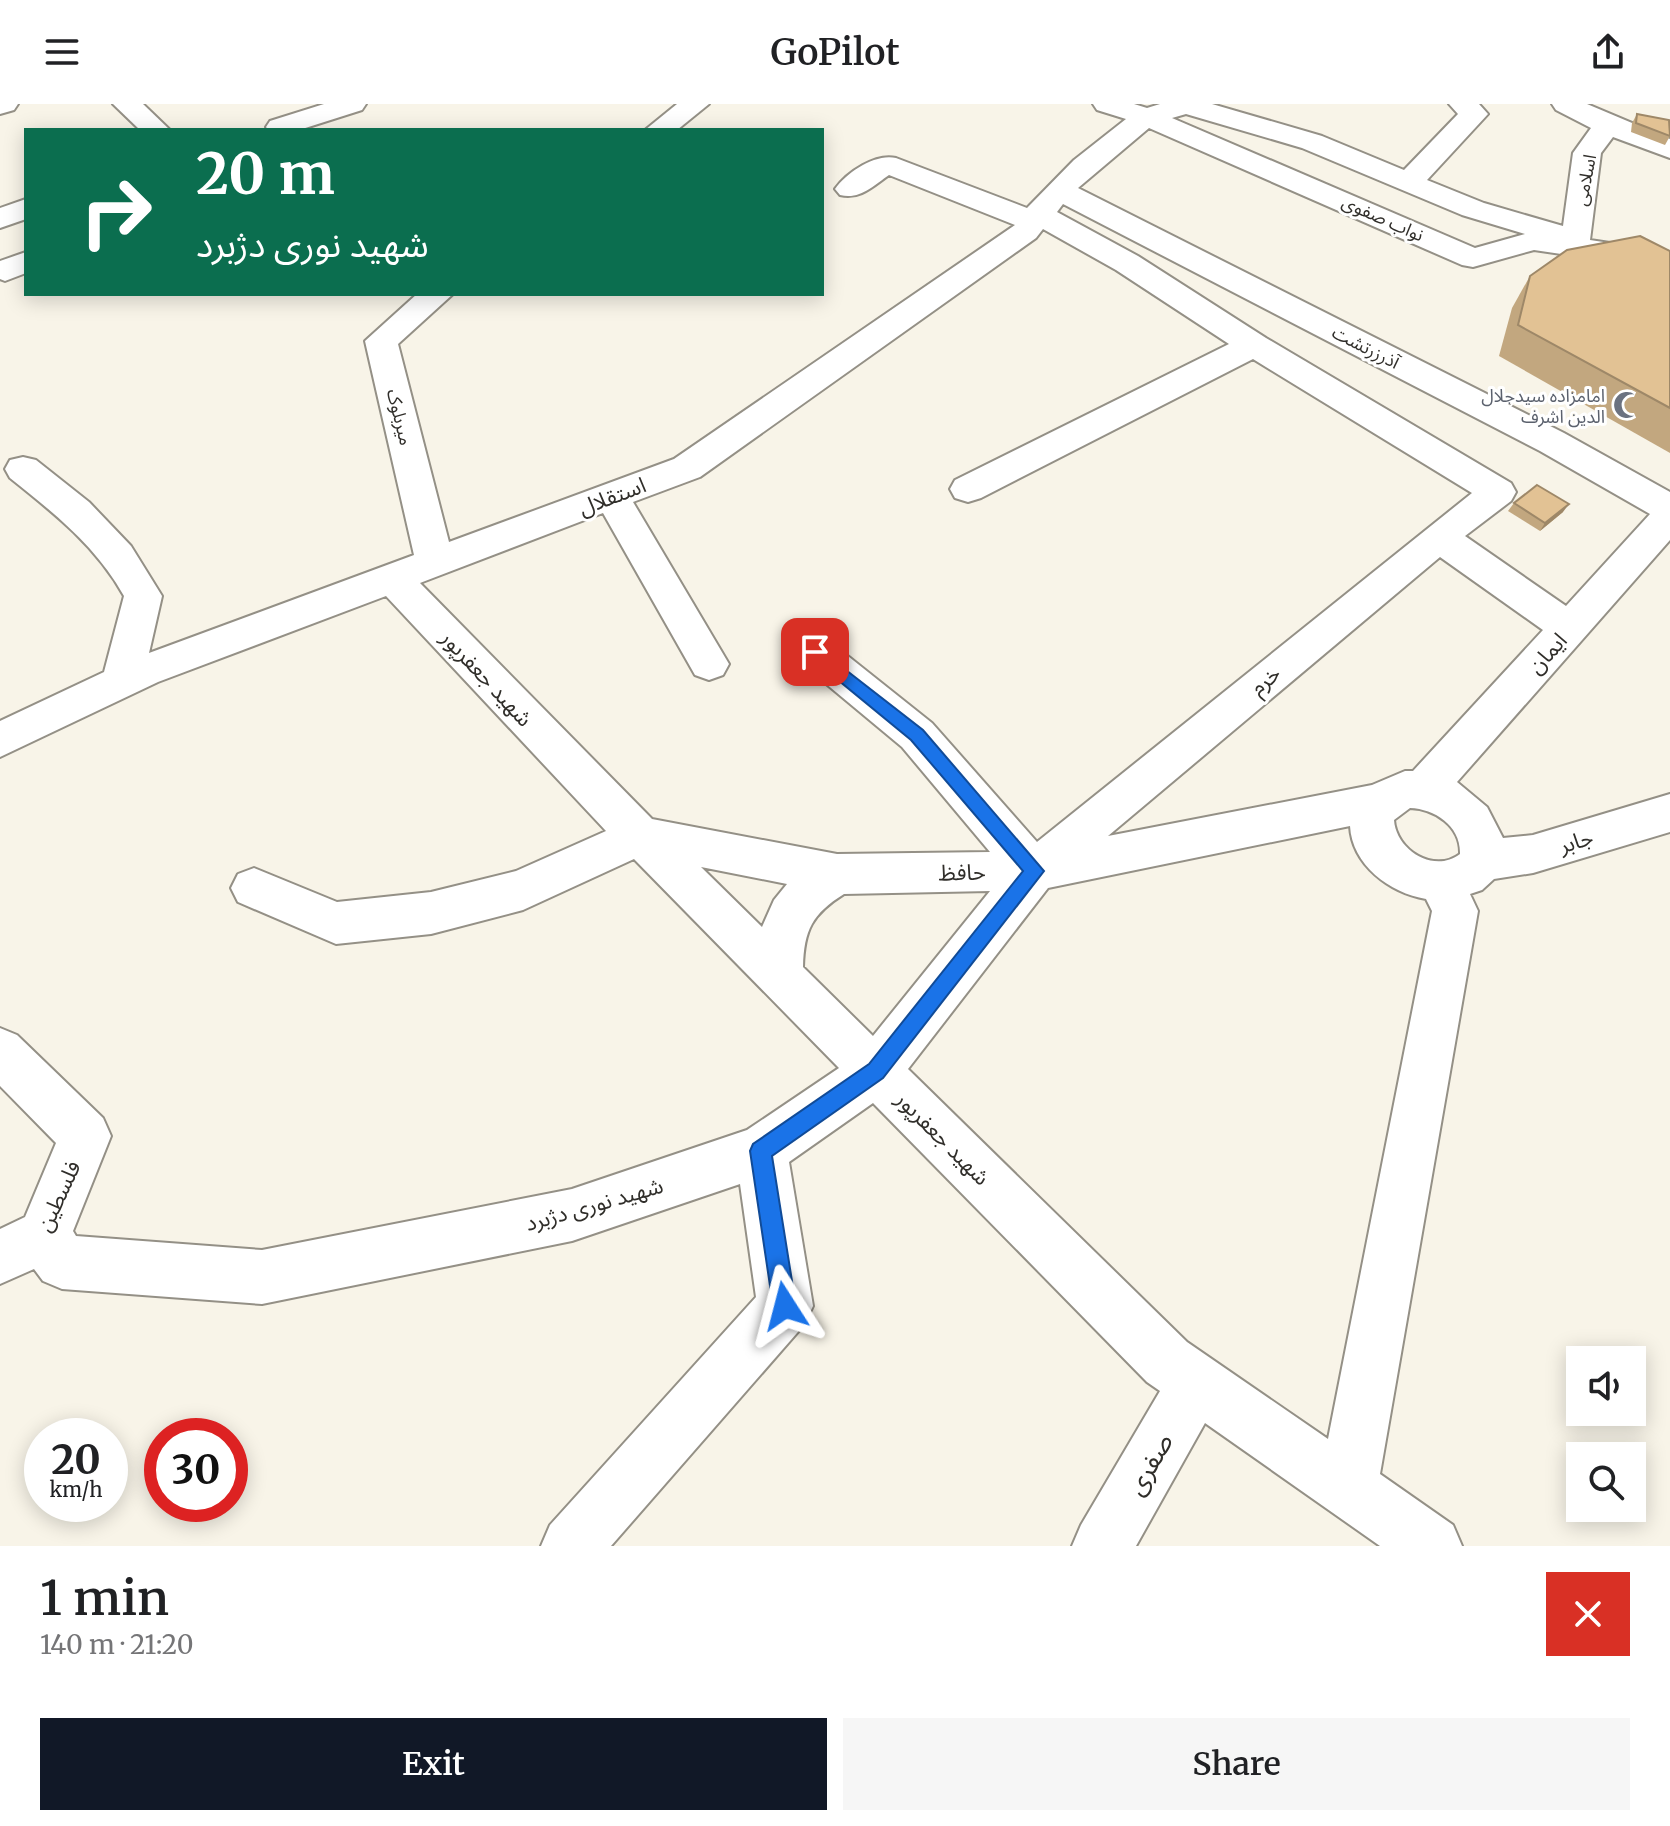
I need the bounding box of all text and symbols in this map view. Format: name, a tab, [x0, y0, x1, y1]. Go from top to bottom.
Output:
icon: menu	[40, 30, 84, 74]
text: GoPilot	[770, 30, 900, 75]
icon: share	[1586, 30, 1630, 74]
text: 20 m	[196, 139, 335, 209]
street label: اسلامی	[1569, 152, 1601, 208]
icon: right	[64, 160, 168, 264]
street label: نواب صفوی	[1339, 190, 1427, 246]
text: شهید نوری دژبرد	[196, 222, 429, 267]
street label: آذرزرتشت	[1329, 320, 1404, 374]
place label: امامزاده سیدجلال الدین اشرف	[1481, 384, 1605, 428]
street label: میربلوک	[382, 386, 418, 448]
mosque icon: امامزاده سیدجلال الدین اشرف	[1612, 390, 1642, 420]
street label: استقلال	[574, 470, 650, 522]
pin	[781, 618, 849, 686]
street label: شهید جعفرپور	[434, 623, 539, 733]
street label: ایمان	[1521, 627, 1573, 679]
icon: arrive	[793, 630, 837, 674]
street label: خرم	[1244, 659, 1288, 703]
street label: جابر	[1555, 823, 1596, 860]
street label: حافظ	[938, 858, 986, 886]
street label: شهید جعفرپور	[888, 1084, 996, 1192]
street label: فلسطین	[29, 1156, 87, 1236]
street label: شهید نوری دژبرد	[522, 1171, 666, 1237]
position arrow	[743, 1264, 827, 1348]
map controls	[1566, 1346, 1646, 1522]
button: sound	[1566, 1346, 1646, 1426]
speed limit sign: 30	[144, 1418, 248, 1522]
street label: صفری	[1118, 1427, 1180, 1501]
text: 20	[51, 1435, 101, 1485]
button: search	[1566, 1442, 1646, 1522]
text: km/h	[50, 1477, 102, 1502]
text: 1 min	[40, 1568, 169, 1628]
button: close	[1546, 1572, 1630, 1656]
text: 140 m · 21:20	[40, 1628, 193, 1661]
button: Exit	[40, 1718, 827, 1810]
button: Share	[843, 1718, 1630, 1810]

